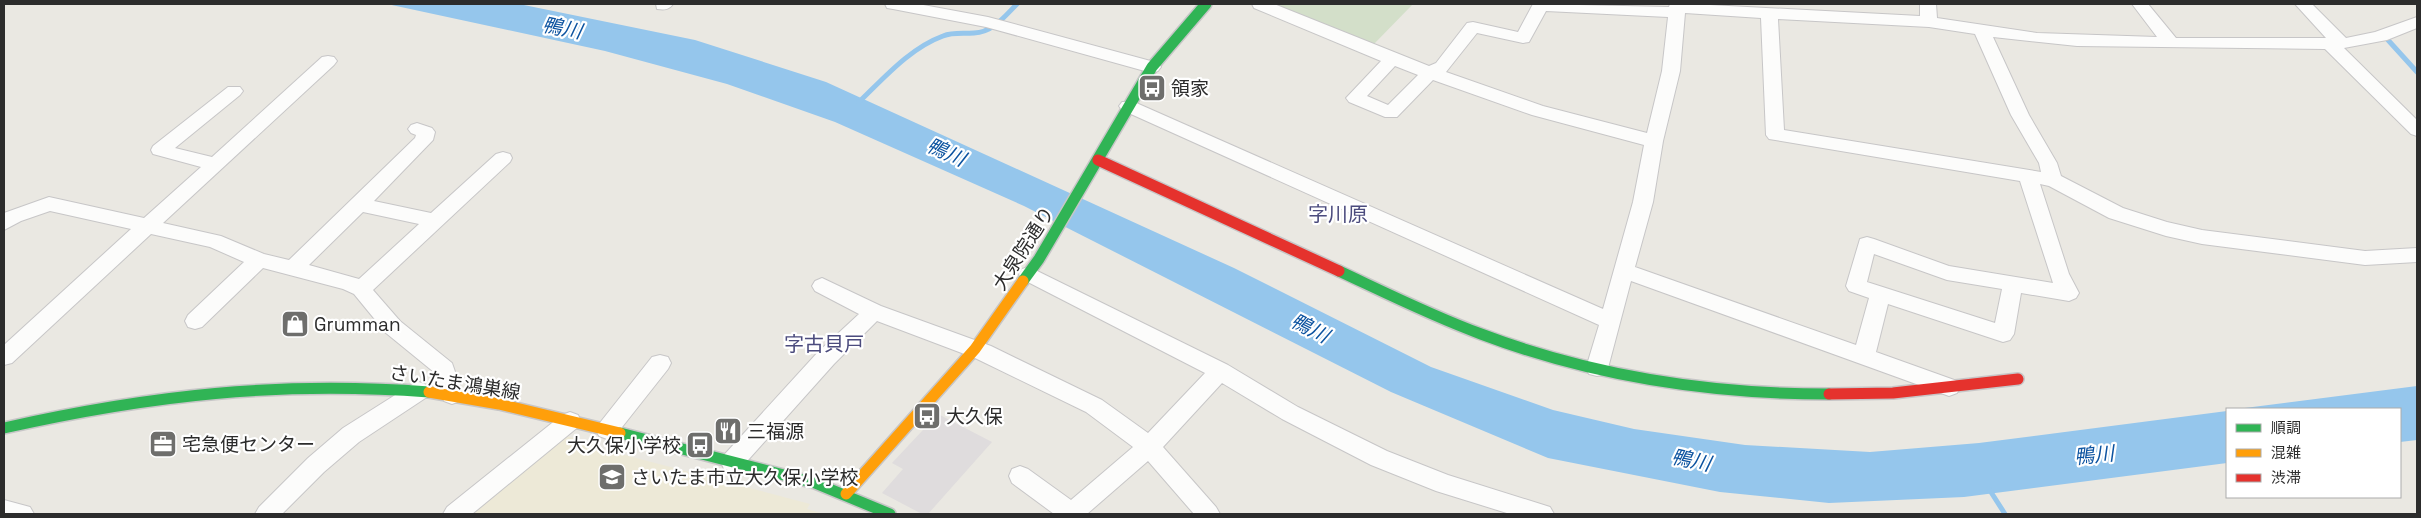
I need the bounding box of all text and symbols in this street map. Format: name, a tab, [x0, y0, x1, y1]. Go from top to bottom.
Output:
water label: 鴨川	[540, 11, 586, 45]
bus stop icon: 領家	[1137, 73, 1167, 103]
place label: 領家	[1171, 76, 1209, 101]
water label: 鴨川	[922, 132, 971, 173]
district label: 字川原	[1308, 201, 1368, 227]
street label: 大泉院通り	[987, 202, 1060, 295]
water label: 鴨川	[1286, 307, 1336, 350]
shop icon: Grumman	[280, 309, 310, 339]
place label: Grumman	[314, 312, 401, 337]
district label: 字古貝戸	[784, 331, 864, 357]
street label: さいたま鴻巣線	[388, 360, 522, 405]
bus stop icon: 大久保	[912, 401, 942, 431]
place label: 大久保	[946, 404, 1003, 429]
legend	[2226, 408, 2401, 498]
restaurant icon: 三福源	[713, 416, 743, 446]
text: 順調	[2271, 418, 2301, 437]
place label: 三福源	[747, 419, 804, 444]
office icon: 宅急便センター	[148, 429, 178, 459]
bus stop icon: 大久保小学校	[685, 430, 715, 460]
place label: 宅急便センター	[182, 432, 315, 457]
place label: 大久保小学校	[567, 433, 681, 458]
water label: 鴨川	[2073, 440, 2117, 470]
water label: 鴨川	[1669, 443, 1715, 477]
text: 混雑	[2271, 443, 2301, 462]
school or university icon: さいたま市立大久保小学校	[597, 462, 627, 492]
place label: さいたま市立大久保小学校	[631, 465, 858, 490]
text: 渋滞	[2271, 468, 2301, 487]

